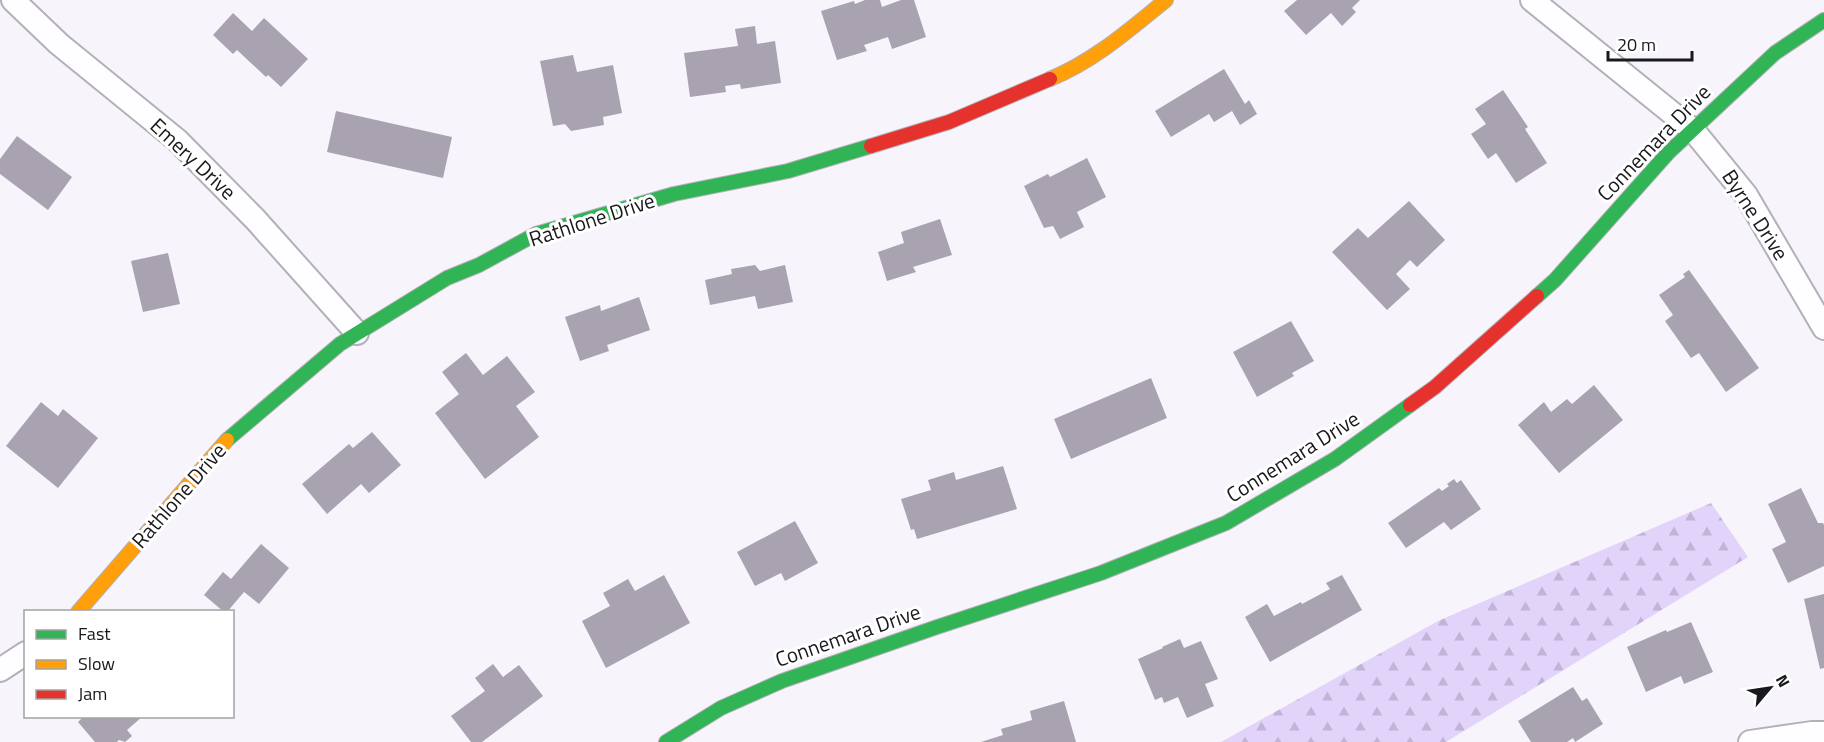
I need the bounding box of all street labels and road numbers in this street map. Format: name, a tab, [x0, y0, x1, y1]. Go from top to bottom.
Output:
street label: Connemara Drive	[1589, 77, 1718, 208]
street label: Emery Drive	[143, 110, 244, 207]
street label: Byrne Drive	[1714, 163, 1797, 266]
street label: Rathlone Drive	[525, 184, 659, 254]
street label: Connemara Drive	[1220, 402, 1365, 510]
street label: Rathlone Drive	[123, 436, 233, 555]
street label: Connemara Drive	[771, 595, 925, 675]

